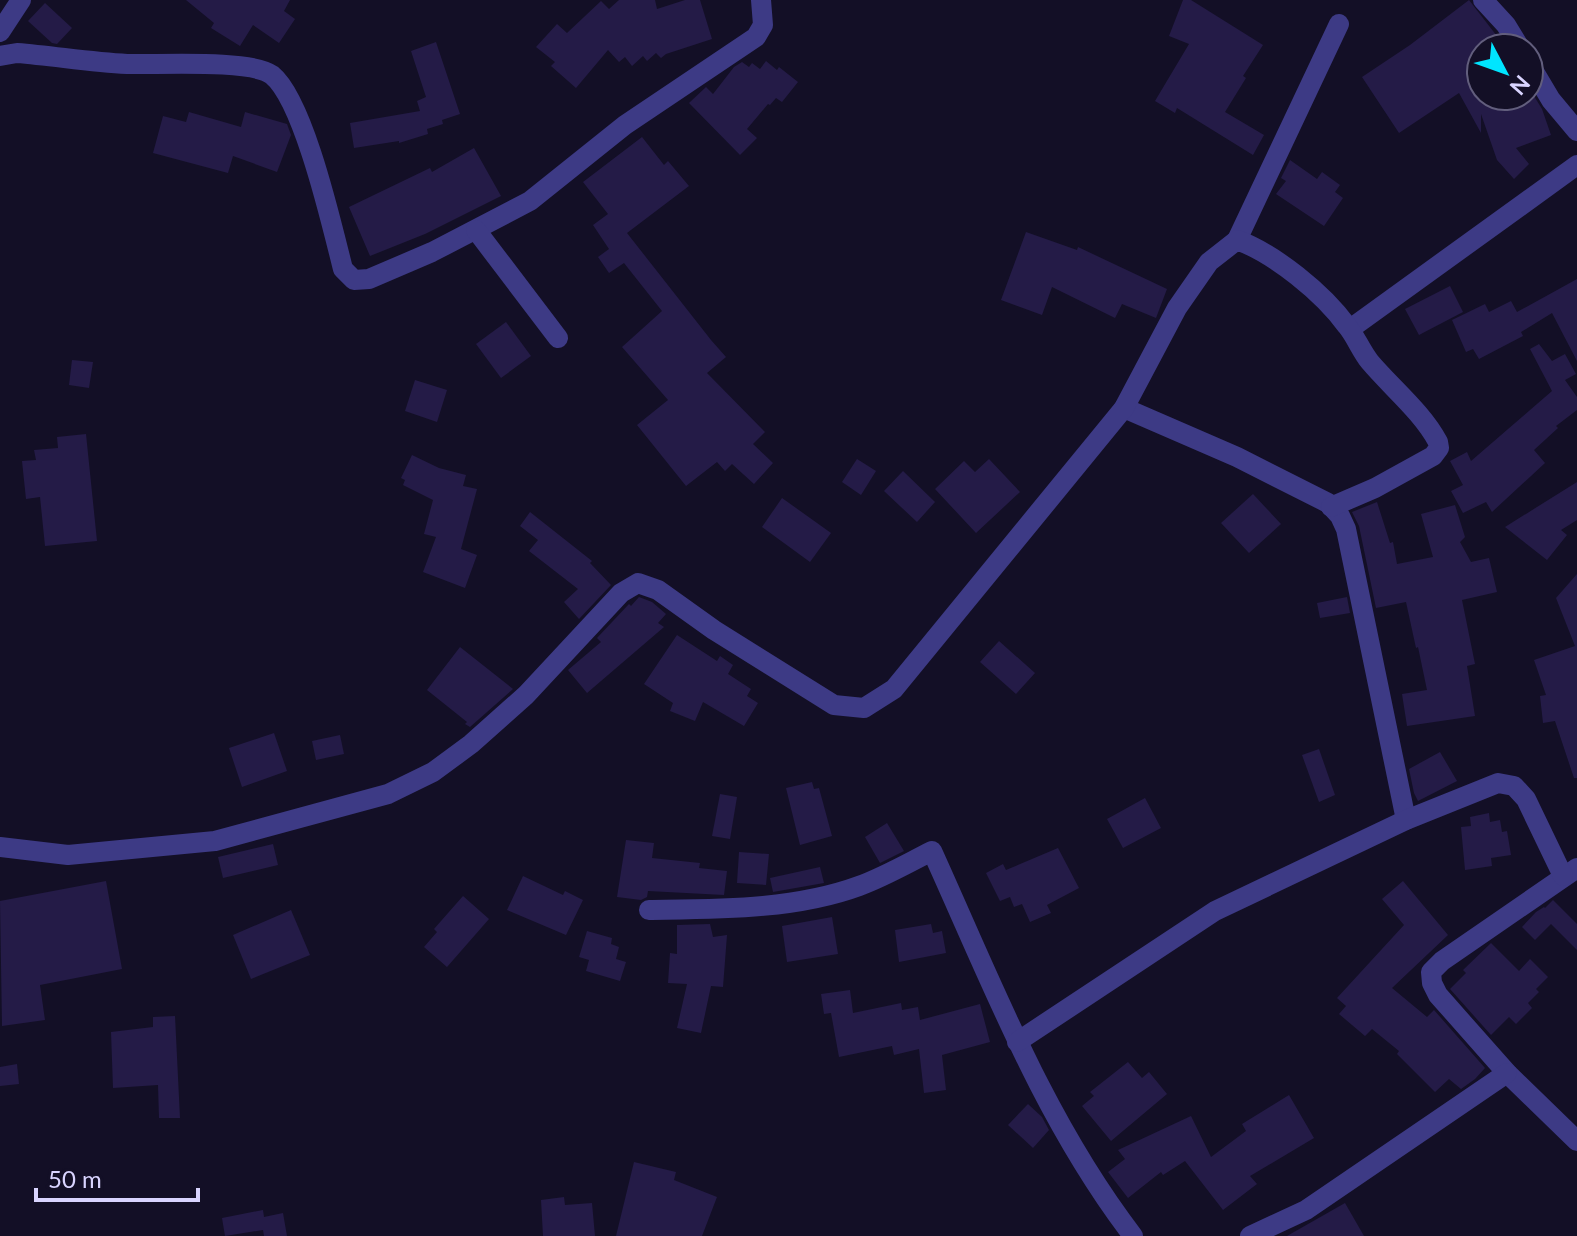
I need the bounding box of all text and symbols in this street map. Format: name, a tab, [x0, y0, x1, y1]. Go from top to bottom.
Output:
north arrow	[1465, 32, 1545, 112]
text: N	[1505, 70, 1536, 101]
scale bar	[36, 1152, 198, 1202]
text: 50 m	[48, 1164, 102, 1193]

